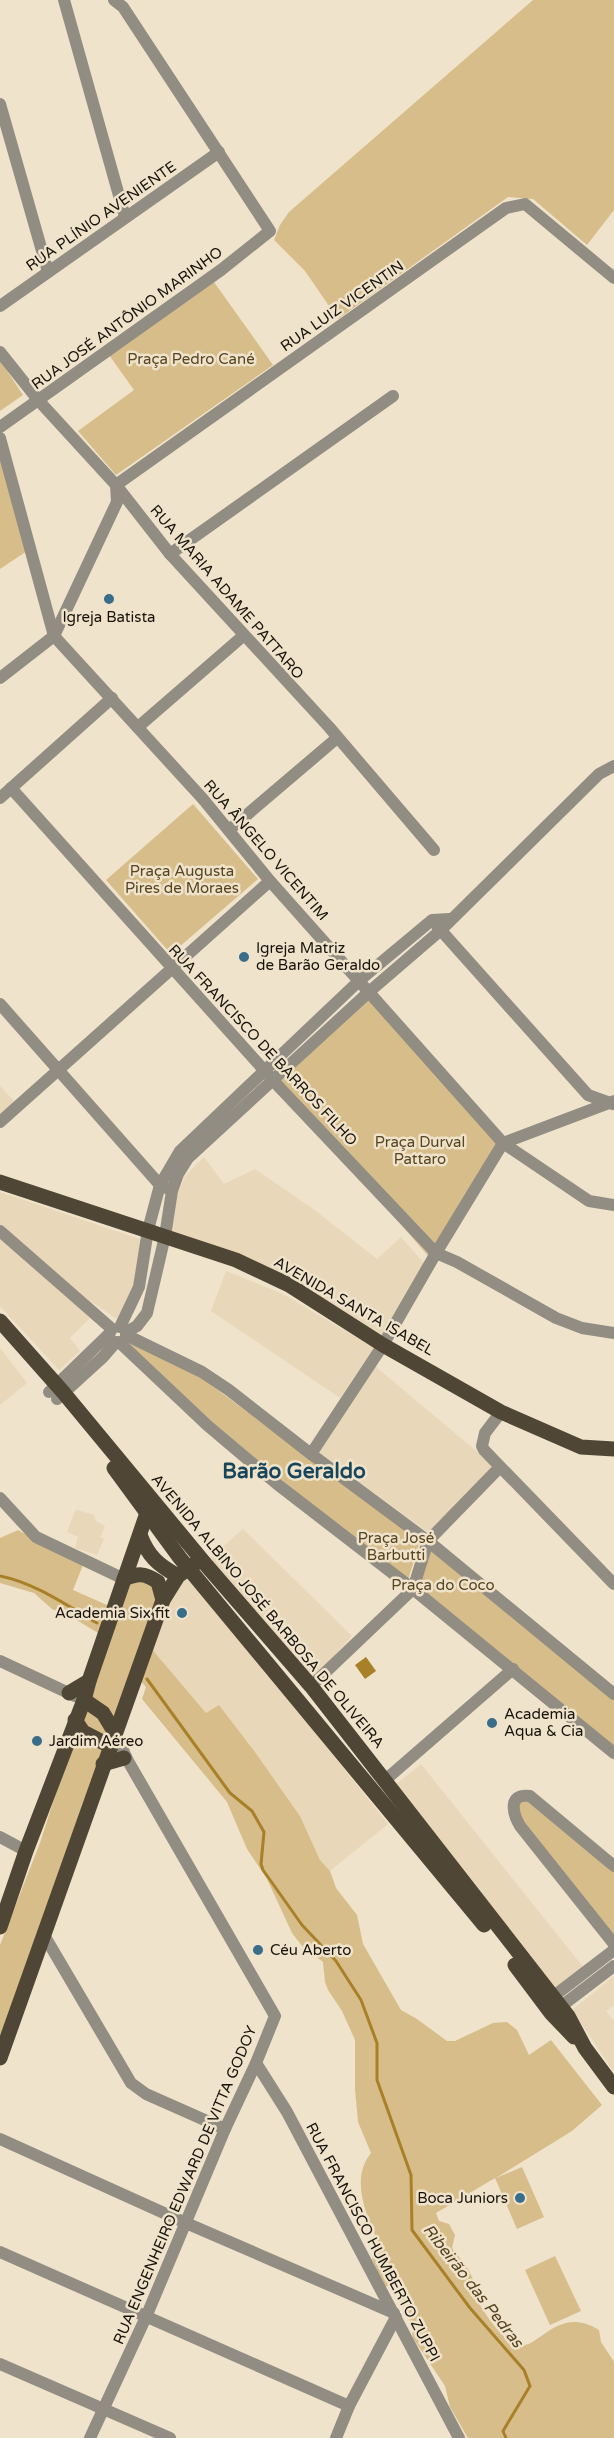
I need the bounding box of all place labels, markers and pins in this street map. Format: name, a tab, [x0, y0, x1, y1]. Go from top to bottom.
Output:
marker: Igreja Batista	[102, 592, 116, 606]
place label: Igreja Batista	[62, 608, 156, 626]
place label: Igreja Matriz de Barão Geraldo	[256, 939, 380, 974]
marker: Igreja Matriz de Barão Geraldo	[237, 950, 251, 964]
place label: Academia Six fit	[55, 1604, 170, 1622]
marker: Academia Six fit	[175, 1606, 189, 1620]
place label: Academia Aqua & Cia	[504, 1705, 583, 1740]
marker: Academia Aqua & Cia	[485, 1716, 499, 1730]
place label: Jardim Aéreo	[49, 1732, 143, 1750]
marker: Jardim Aéreo	[30, 1734, 44, 1748]
place label: Céu Aberto	[270, 1941, 351, 1959]
marker: Céu Aberto	[251, 1943, 265, 1957]
place label: Boca Juniors	[417, 2189, 508, 2207]
marker: Boca Juniors	[513, 2191, 527, 2205]

